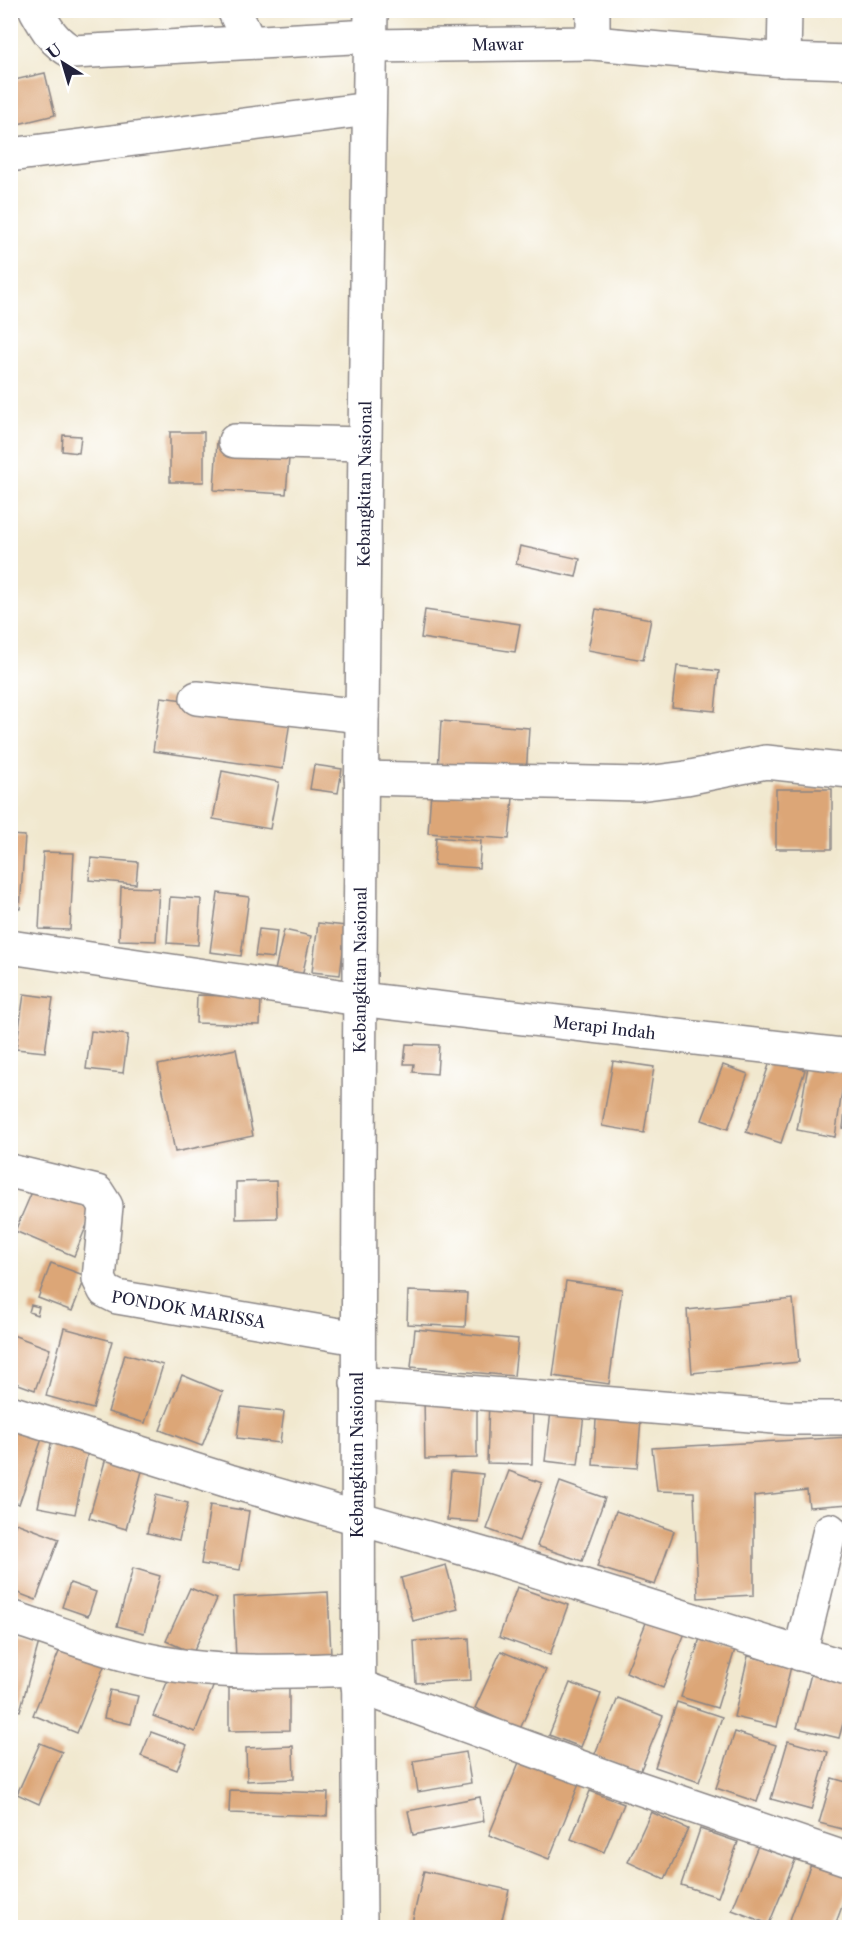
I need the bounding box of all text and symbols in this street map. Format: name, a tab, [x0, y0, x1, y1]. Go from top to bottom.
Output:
north arrow	[33, 33, 93, 93]
street label: Mawar	[472, 34, 524, 55]
text: U	[43, 39, 65, 63]
street label: Kebangkitan Nasional	[353, 401, 375, 567]
street label: Kebangkitan Nasional	[349, 887, 370, 1053]
street label: Merapi Indah	[552, 1012, 657, 1043]
street label: PONDOK MARISSA	[110, 1286, 268, 1332]
street label: Kebangkitan Nasional	[347, 1372, 367, 1538]

